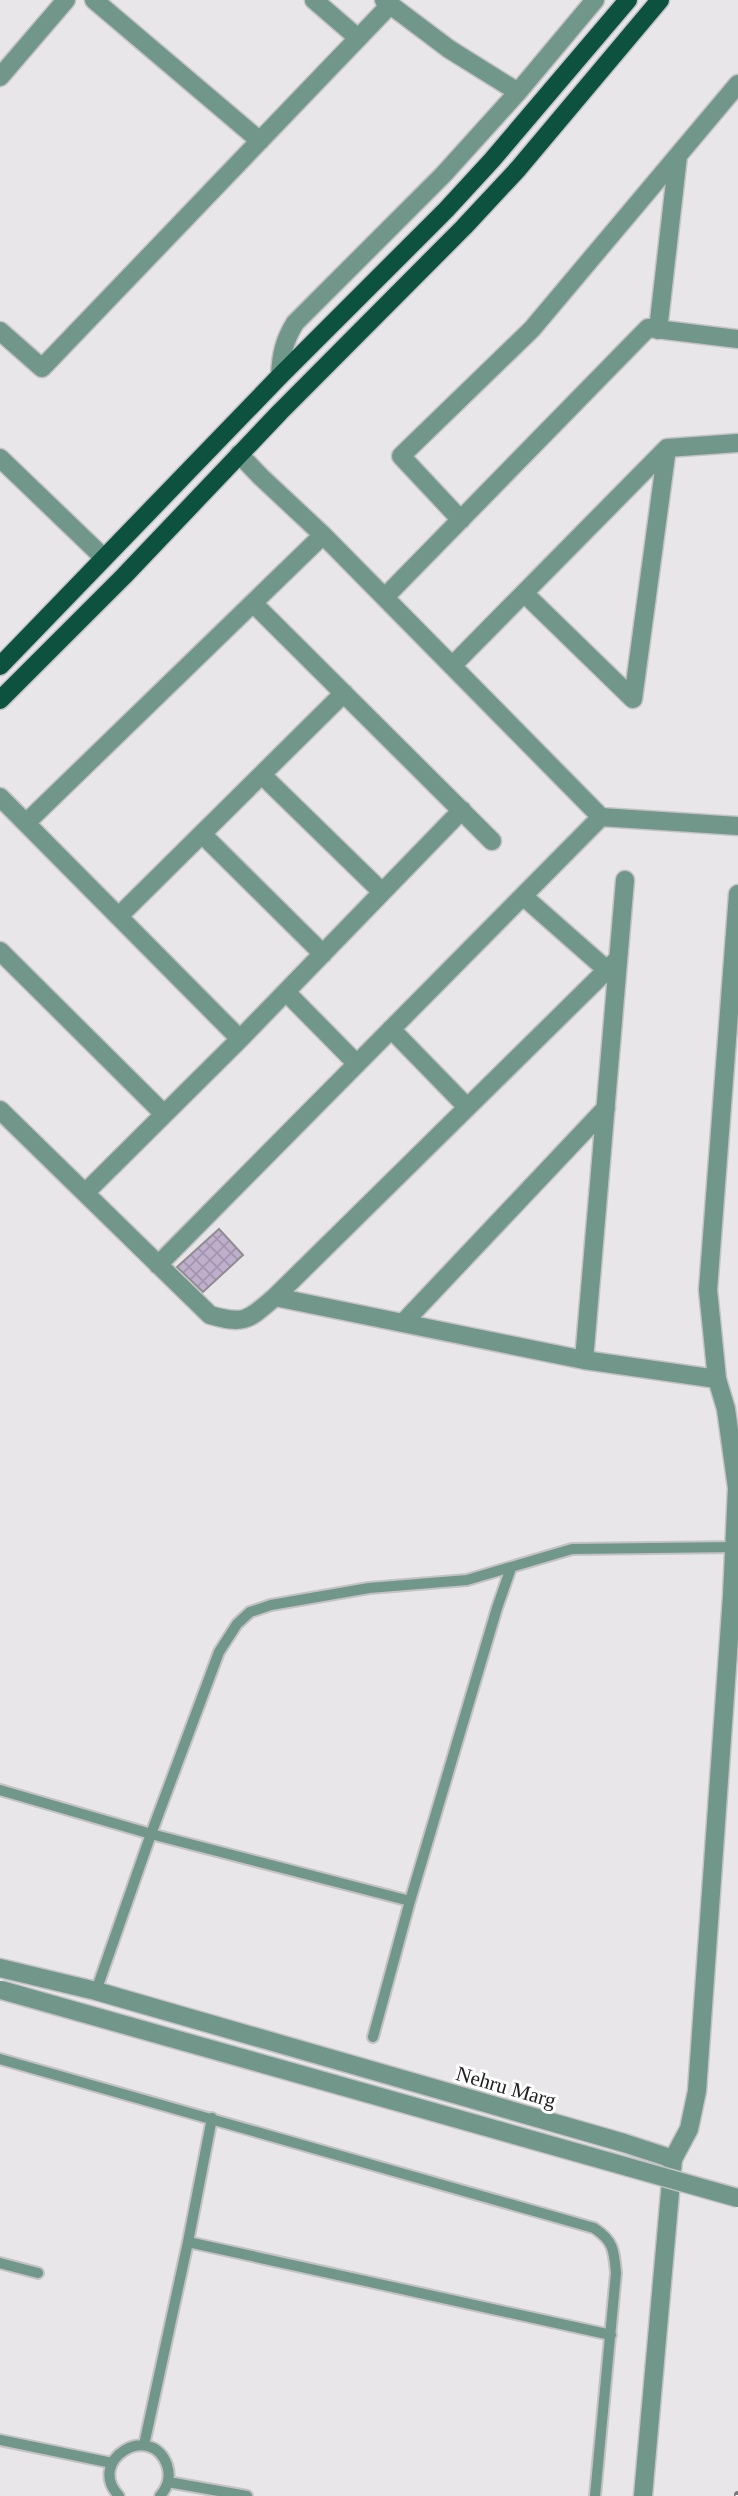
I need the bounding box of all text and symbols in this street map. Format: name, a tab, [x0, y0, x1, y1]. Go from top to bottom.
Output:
street label: Nehru Marg	[453, 2061, 559, 2113]

